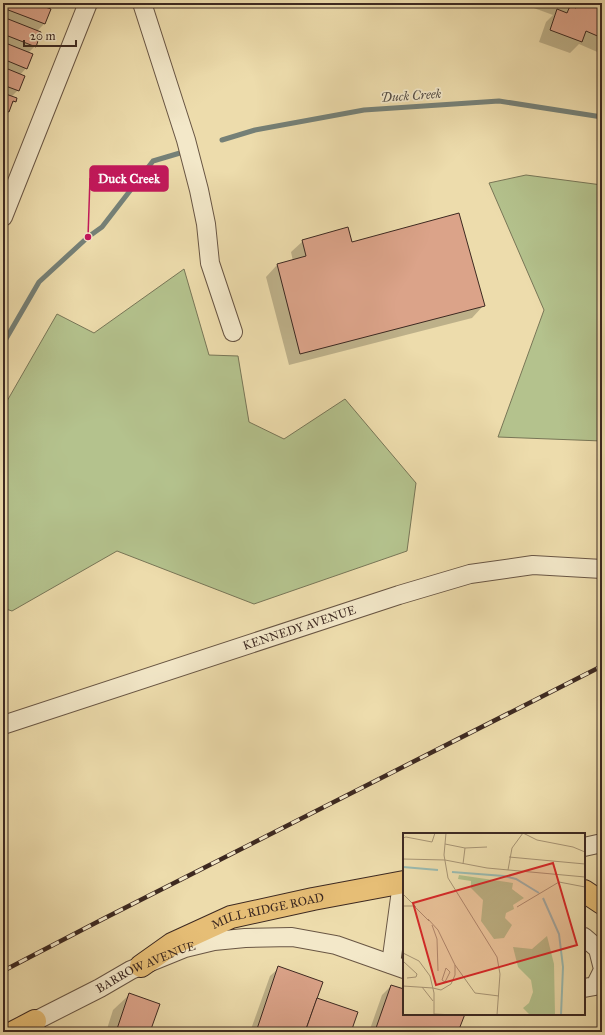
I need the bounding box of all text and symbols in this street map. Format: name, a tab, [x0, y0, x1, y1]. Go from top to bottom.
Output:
scale bar	[24, 22, 76, 48]
text: 20 m	[30, 29, 56, 43]
water label: Duck Creek	[380, 86, 442, 106]
callout: Duck Creek	[90, 166, 168, 191]
text: Duck Creek	[98, 171, 161, 187]
street label: KENNEDY AVENUE	[241, 603, 358, 653]
inset map	[403, 833, 585, 1015]
street label: MILL RIDGE ROAD	[209, 890, 325, 932]
street label: BARROW AVENUE	[94, 939, 197, 996]

